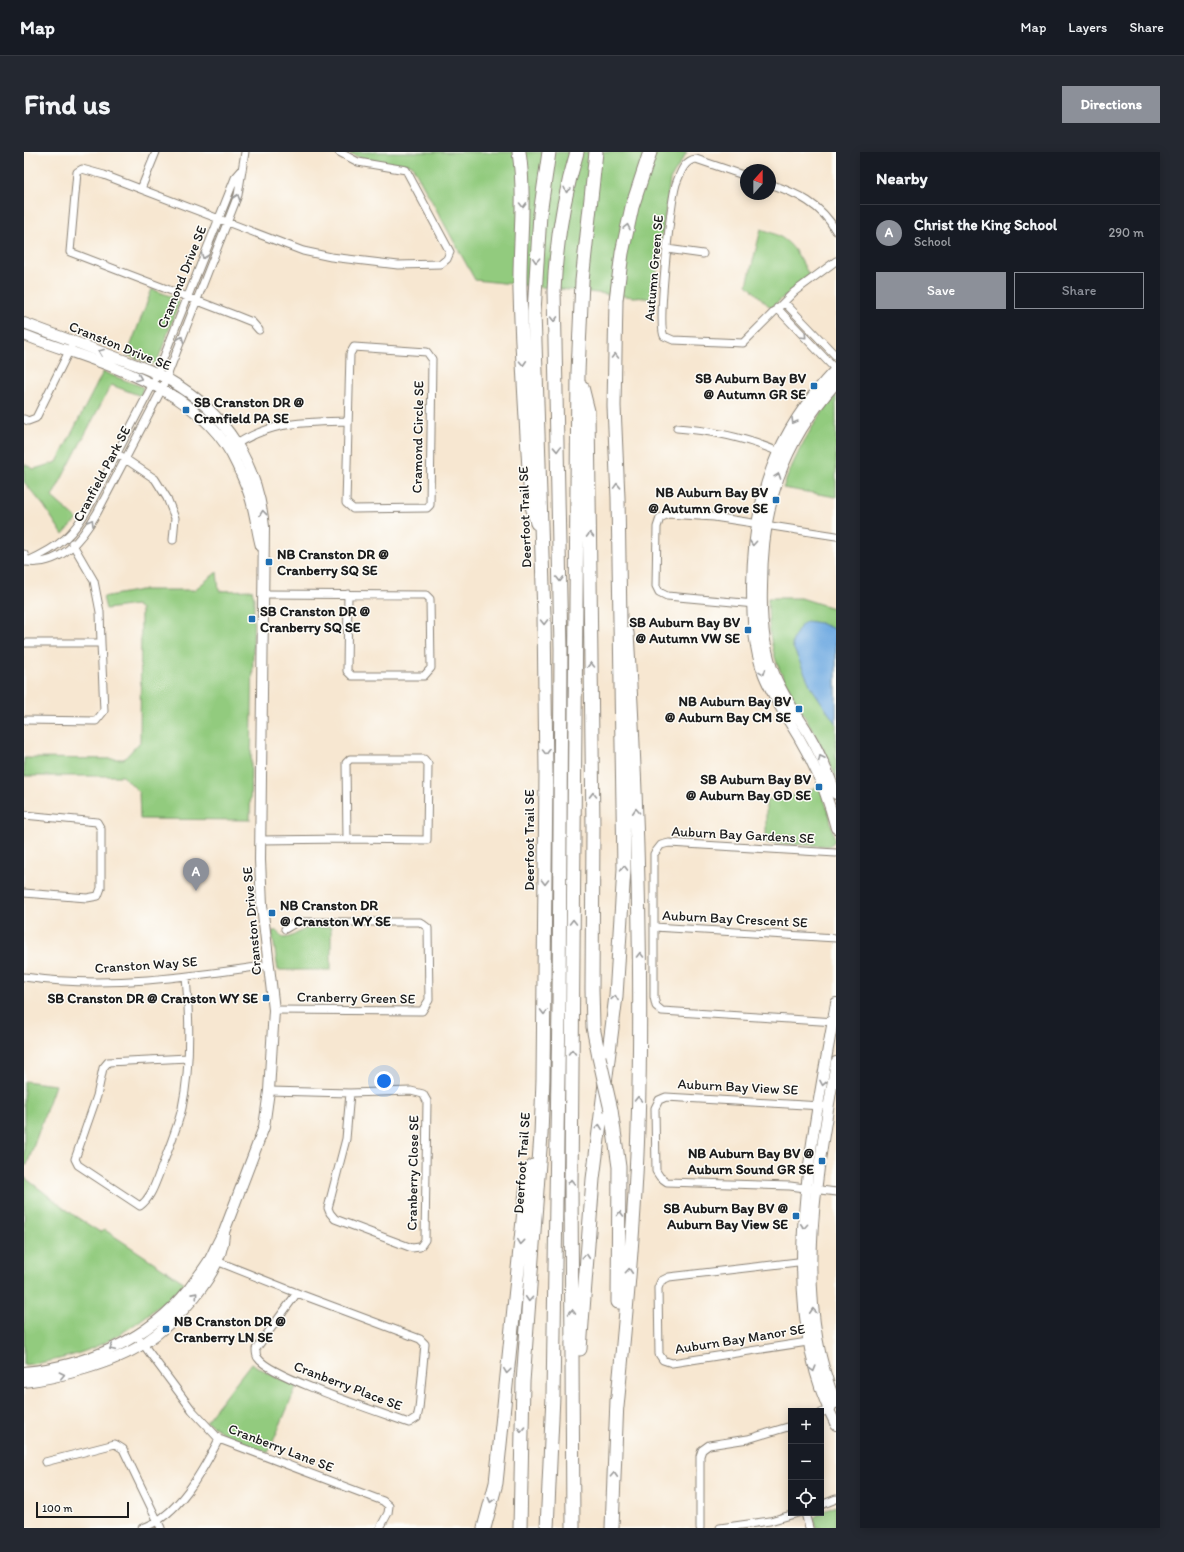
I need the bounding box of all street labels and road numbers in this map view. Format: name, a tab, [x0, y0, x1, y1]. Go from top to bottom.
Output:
street label: Autumn Green SE	[641, 214, 667, 322]
street label: Cramond Drive SE	[154, 223, 210, 331]
street label: Cranston Drive SE	[66, 318, 174, 374]
street label: Cramond Circle SE	[409, 380, 427, 493]
street label: Cranfield Park SE	[70, 423, 135, 525]
street label: Deerfoot Trail SE	[515, 466, 535, 568]
street label: Deerfoot Trail SE	[521, 789, 538, 891]
street label: Auburn Bay Gardens SE	[671, 823, 815, 847]
street label: Cranston Drive SE	[239, 866, 265, 976]
street label: Auburn Bay Crescent SE	[662, 907, 809, 931]
street label: Cranston Way SE	[94, 953, 198, 977]
street label: Cranberry Green SE	[297, 988, 416, 1008]
street label: Auburn Bay View SE	[677, 1075, 799, 1099]
street label: Deerfoot Trail SE	[510, 1111, 534, 1214]
street label: Cranberry Close SE	[403, 1115, 423, 1231]
street label: Auburn Bay Manor SE	[674, 1320, 806, 1358]
street label: Cranberry Place SE	[291, 1357, 405, 1415]
street label: Cranberry Lane SE	[226, 1420, 336, 1476]

